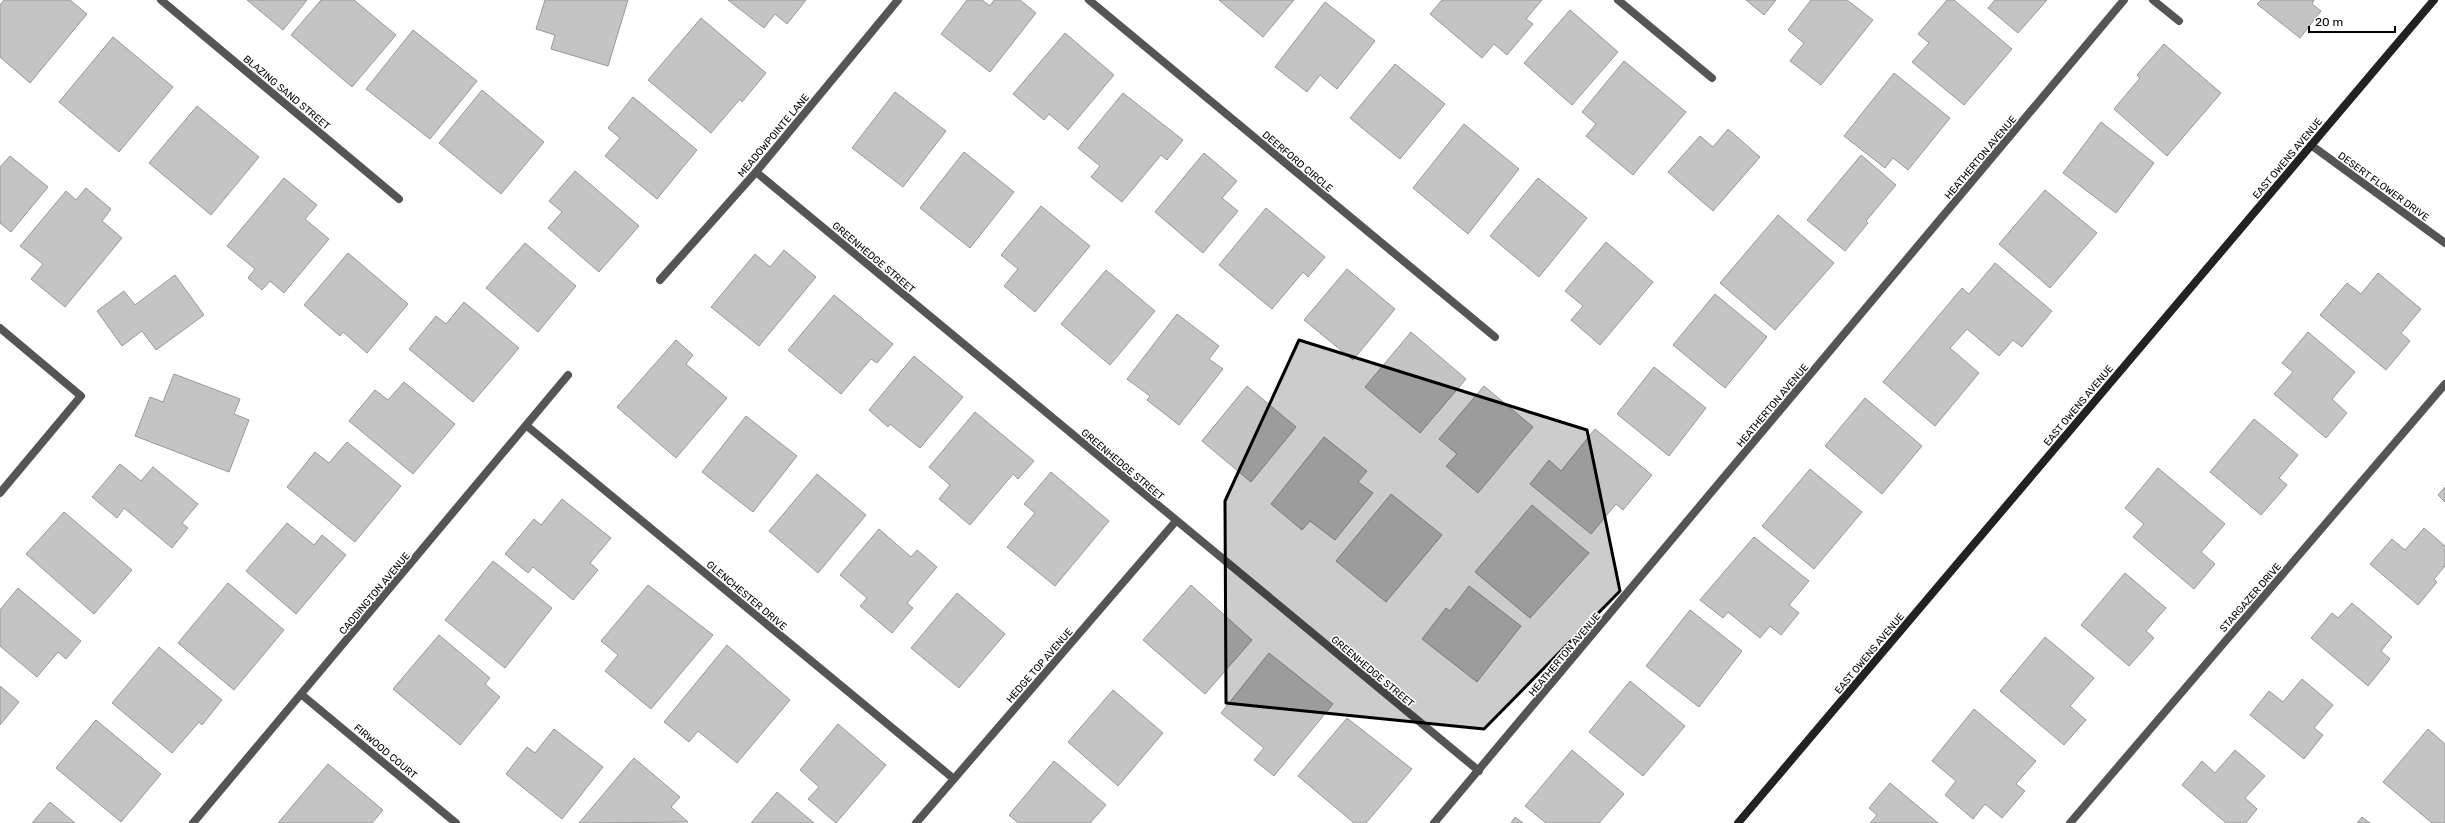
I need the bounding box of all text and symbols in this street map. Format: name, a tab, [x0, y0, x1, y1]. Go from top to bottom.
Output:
scale bar	[2309, 8, 2395, 34]
text: 20 m	[2315, 15, 2343, 29]
street label: BLAZING SAND STREET	[241, 53, 332, 133]
street label: MEADOWPOINTE LANE	[735, 92, 812, 180]
street label: HEATHERTON AVENUE	[1942, 114, 2019, 202]
street label: EAST OWENS AVENUE	[2250, 116, 2325, 201]
street label: DEERFORD CIRCLE	[1260, 129, 1335, 195]
street label: DESERT FLOWER DRIVE	[2336, 150, 2431, 224]
street label: GREENHEDGE STREET	[830, 220, 917, 296]
street label: HEATHERTON AVENUE	[1734, 362, 1811, 450]
street label: EAST OWENS AVENUE	[2041, 363, 2116, 448]
street label: GREENHEDGE STREET	[1079, 427, 1166, 503]
street label: CADDINGTON AVENUE	[337, 550, 413, 637]
street label: GLENCHESTER DRIVE	[704, 559, 789, 633]
street label: STARGAZER DRIVE	[2217, 561, 2284, 635]
street label: HEATHERTON AVENUE	[1526, 611, 1603, 699]
street label: EAST OWENS AVENUE	[1832, 611, 1907, 696]
street label: HEDGE TOP AVENUE	[1004, 626, 1075, 705]
street label: GREENHEDGE STREET	[1329, 634, 1416, 710]
street label: FIRWOOD COURT	[351, 722, 419, 782]

